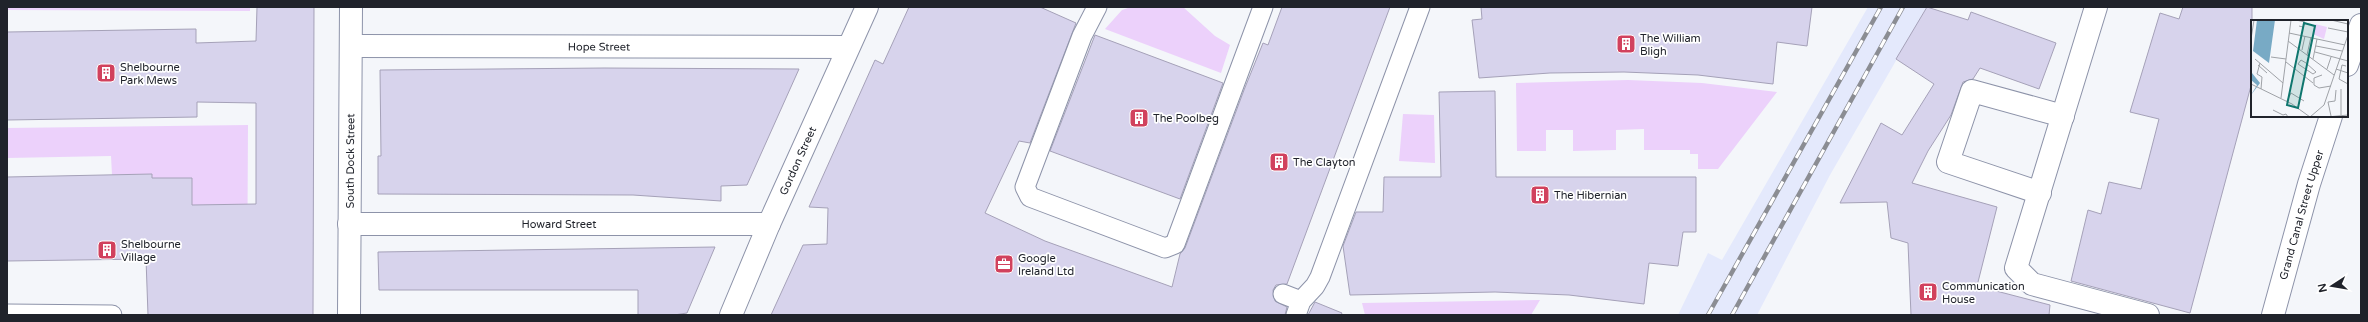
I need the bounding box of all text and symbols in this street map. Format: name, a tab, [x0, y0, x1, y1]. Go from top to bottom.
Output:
inset map	[2251, 20, 2348, 117]
place label: The William Bligh	[1640, 32, 1701, 58]
building icon: The William Bligh	[1615, 33, 1637, 55]
street label: Hope Street	[568, 40, 630, 54]
place label: Shelbourne Park Mews	[120, 61, 180, 87]
building icon: Shelbourne Park Mews	[95, 62, 117, 84]
building icon: The Poolbeg	[1128, 107, 1150, 129]
place label: The Poolbeg	[1153, 112, 1219, 125]
street label: South Dock Street	[344, 113, 357, 209]
street label: Gordon Street	[777, 125, 819, 197]
street label: Grand Canal Street Upper	[2277, 148, 2327, 281]
building icon: The Clayton	[1268, 151, 1290, 173]
place label: The Clayton	[1293, 156, 1356, 169]
building icon: The Hibernian	[1529, 184, 1551, 206]
place label: The Hibernian	[1554, 189, 1627, 202]
street label: Howard Street	[522, 218, 597, 231]
place label: Shelbourne Village	[121, 238, 181, 264]
building icon: Shelbourne Village	[96, 239, 118, 261]
place label: Google Ireland Ltd	[1018, 252, 1074, 278]
office icon: Google Ireland Ltd	[993, 253, 1015, 275]
north arrow	[2312, 266, 2352, 306]
place label: Communication House	[1942, 280, 2025, 306]
building icon: Communication House	[1917, 281, 1939, 303]
text: N	[2315, 282, 2330, 294]

